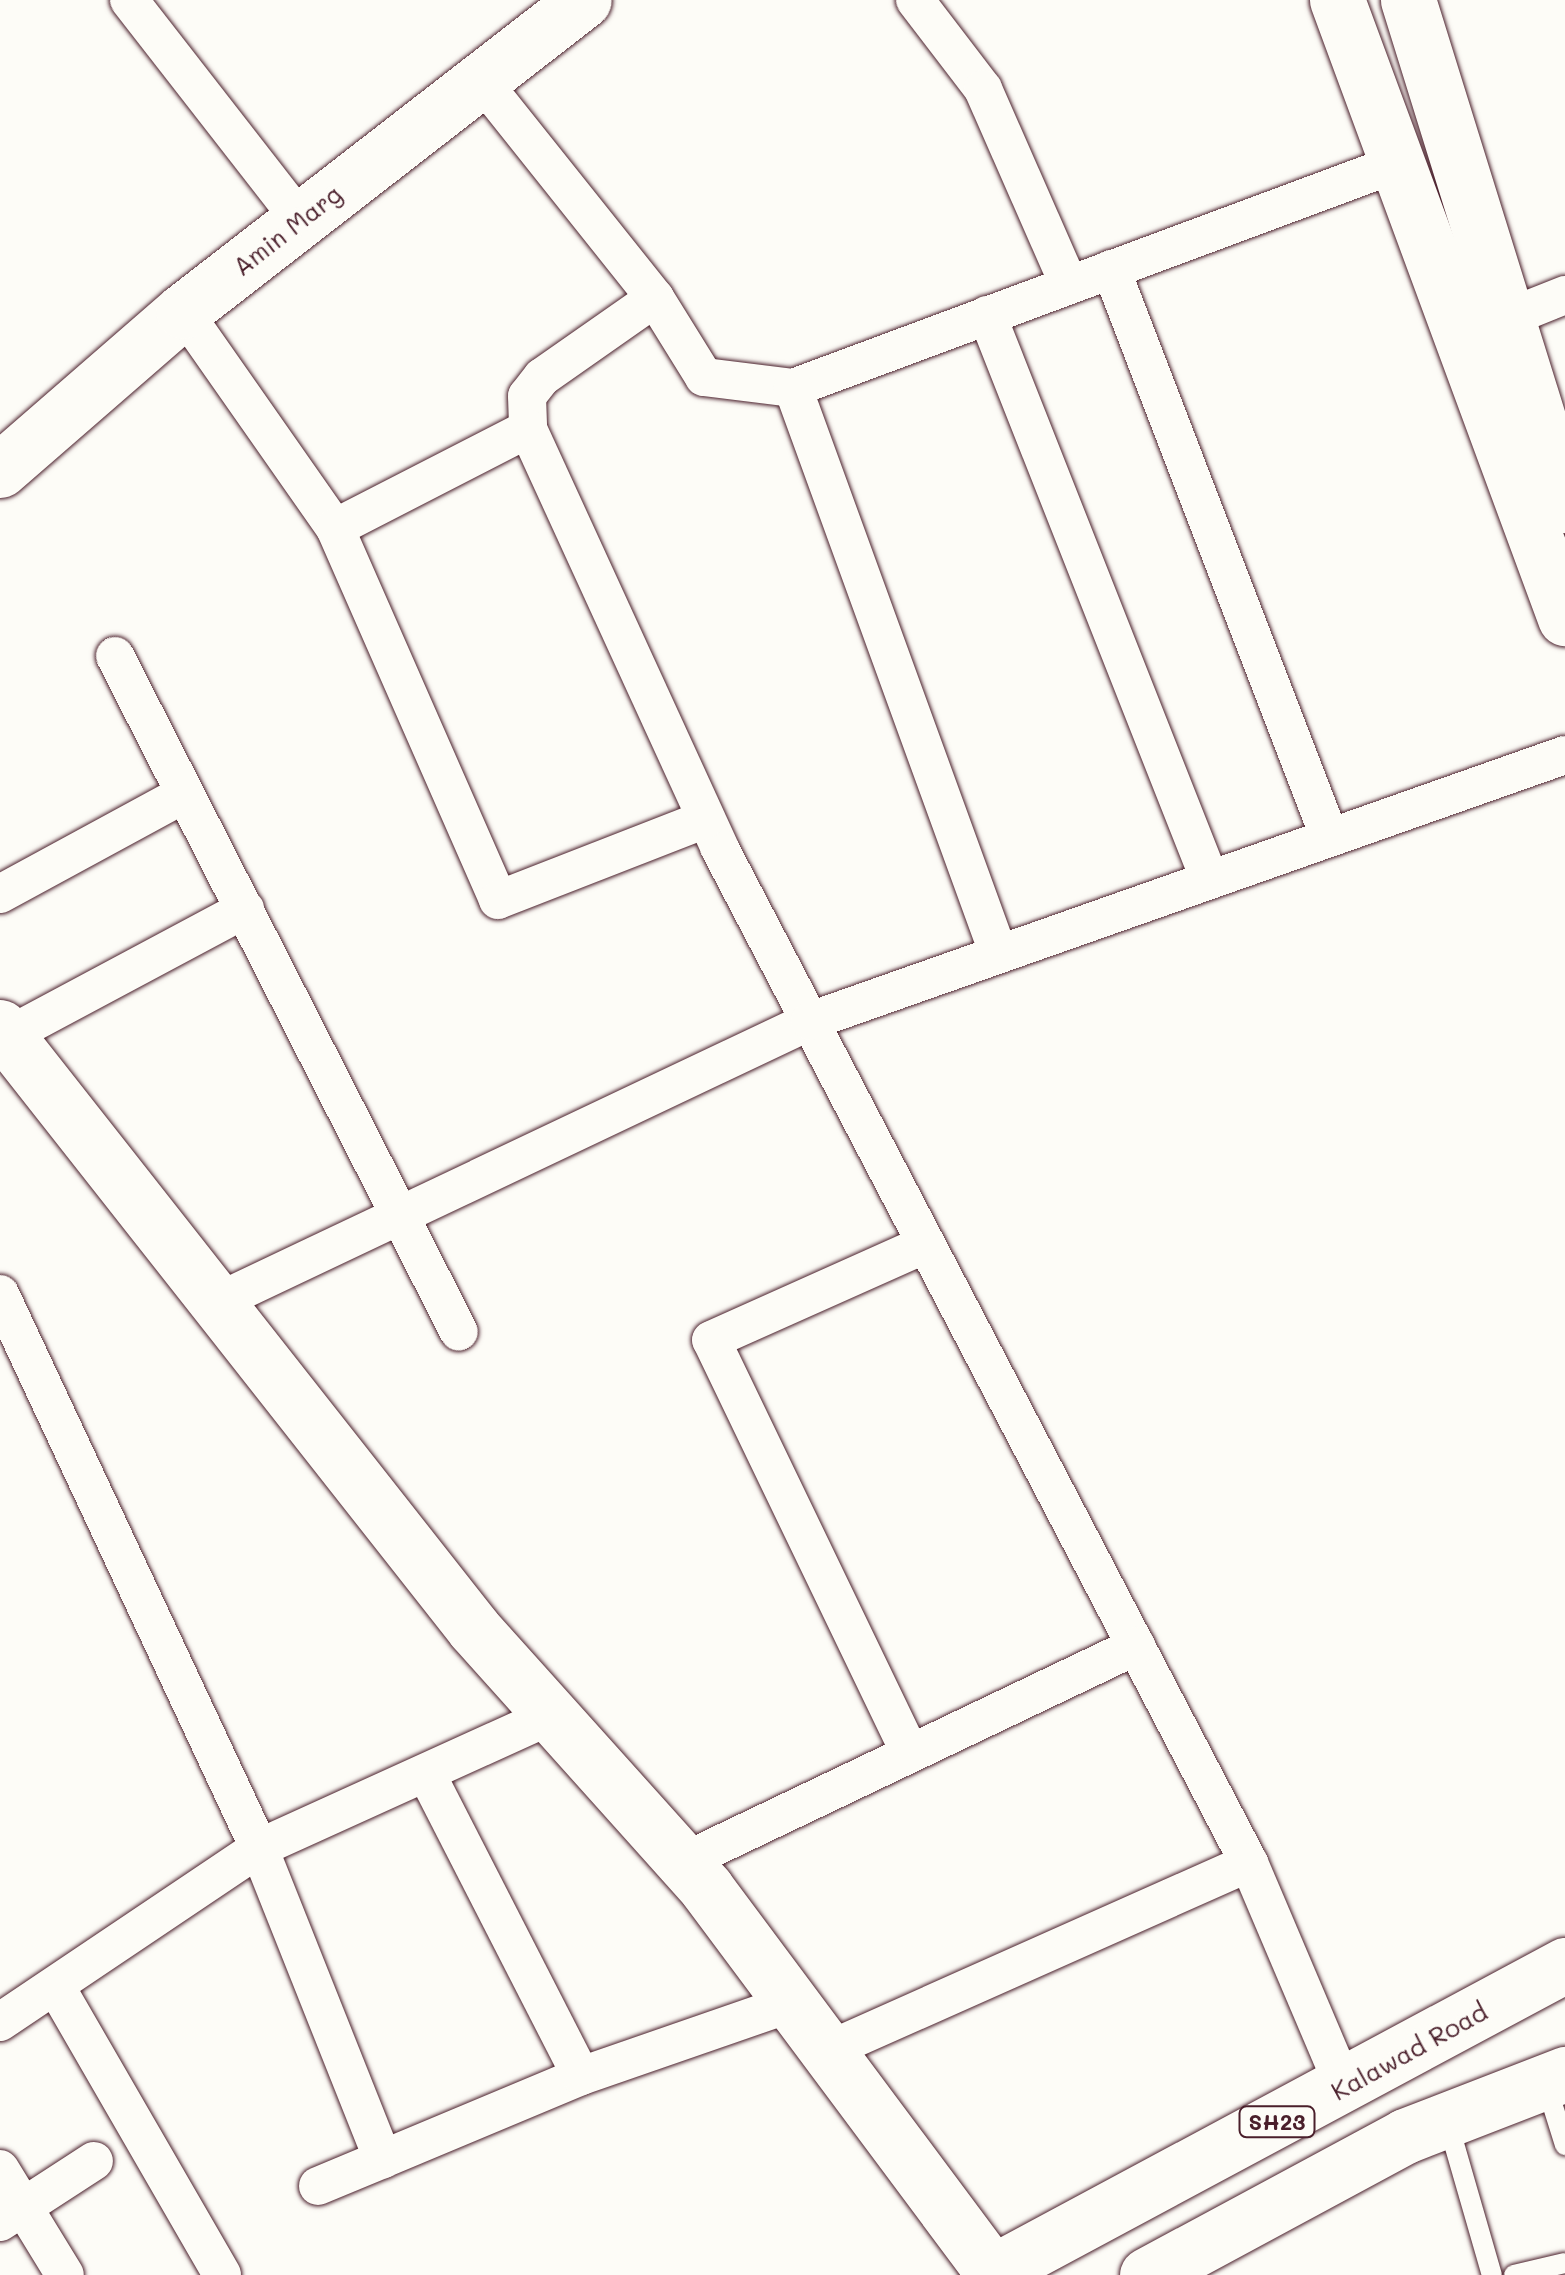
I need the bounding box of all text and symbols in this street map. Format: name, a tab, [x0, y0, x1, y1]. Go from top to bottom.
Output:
street label: Amin Marg	[227, 178, 347, 282]
street label: Kalawad Road	[1326, 1996, 1492, 2106]
road number: SH23	[1237, 2105, 1317, 2139]

